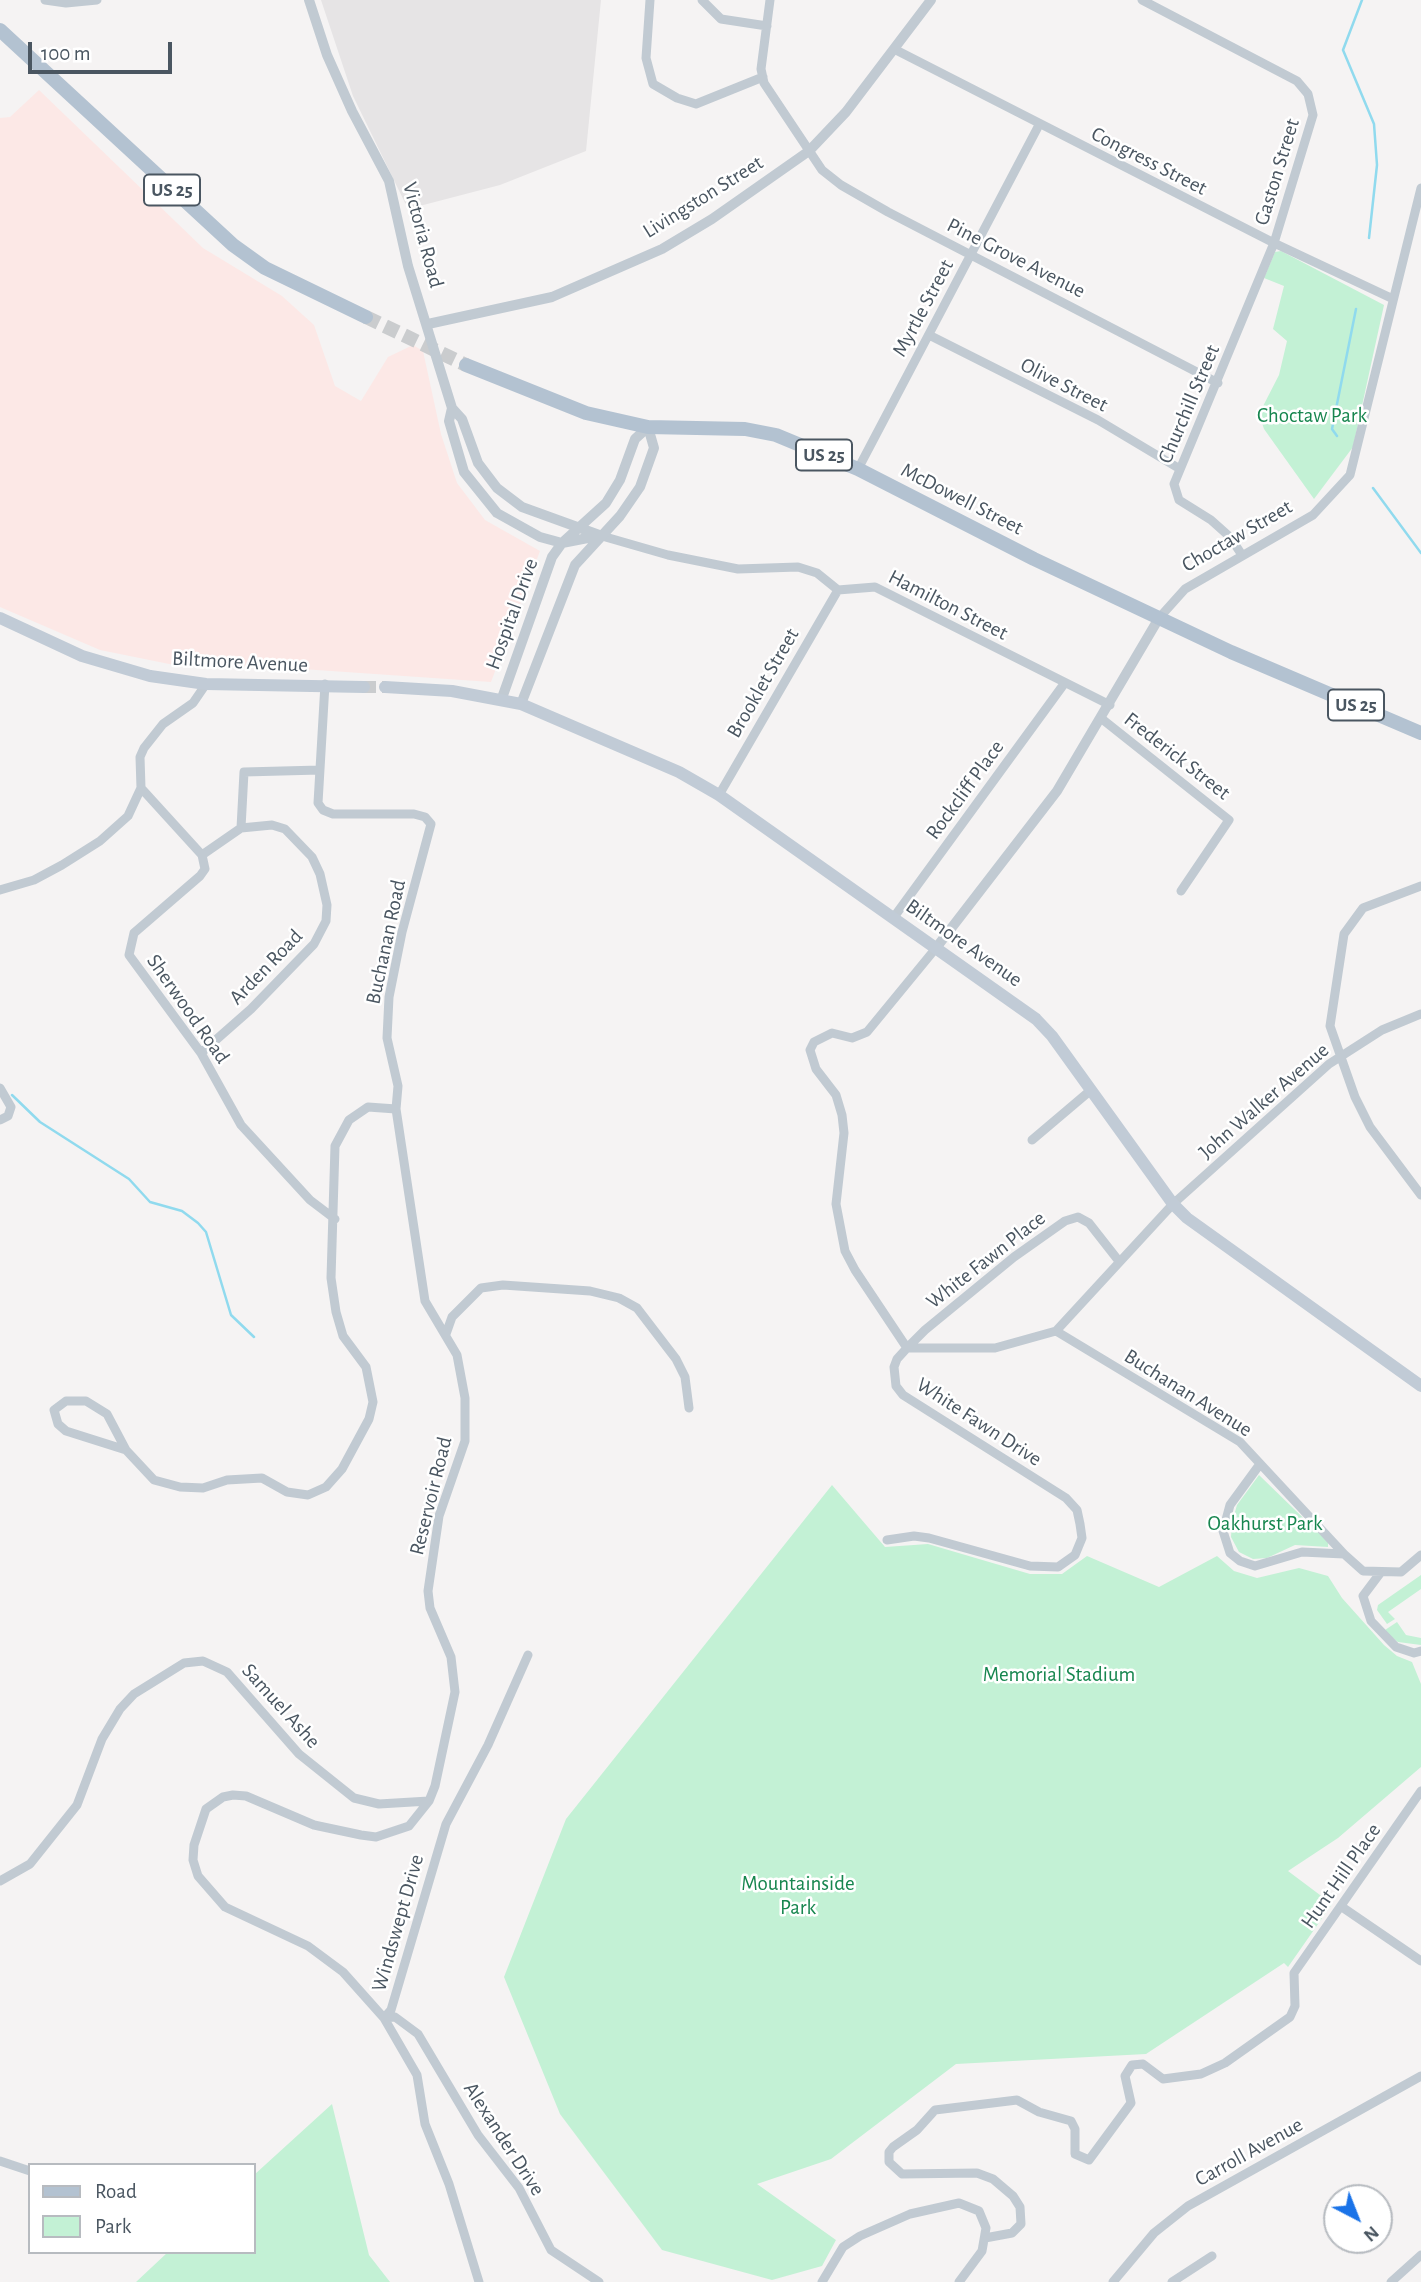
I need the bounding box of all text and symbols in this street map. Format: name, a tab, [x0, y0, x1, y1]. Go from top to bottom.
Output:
scale bar	[32, 28, 175, 72]
text: 100 m	[41, 43, 91, 64]
street label: Gaston Street	[1249, 116, 1305, 228]
street label: Congress Street	[1087, 121, 1211, 201]
street label: Livingston Street	[638, 150, 768, 244]
road number: US 25	[144, 174, 200, 206]
street label: Victoria Road	[397, 179, 449, 291]
street label: Pine Grove Avenue	[943, 212, 1089, 304]
street label: Myrtle Street	[887, 255, 959, 361]
street label: Churchill Street	[1153, 341, 1225, 467]
street label: Olive Street	[1016, 352, 1112, 418]
park label: Choctaw Park	[1257, 403, 1367, 429]
road number: US 25	[796, 440, 852, 470]
street label: McDowell Street	[897, 457, 1027, 541]
street label: Choctaw Street	[1177, 494, 1297, 578]
street label: Hospital Drive	[480, 555, 544, 673]
street label: Hamilton Street	[884, 564, 1012, 646]
street label: Brooklet Street	[721, 624, 805, 742]
street label: Biltmore Avenue	[171, 646, 309, 678]
road number: US 25	[1328, 690, 1384, 720]
street label: Frederick Street	[1119, 707, 1235, 805]
street label: Rockcliff Place	[921, 735, 1009, 845]
street label: Buchanan Road	[360, 877, 412, 1007]
street label: Biltmore Avenue	[901, 894, 1027, 992]
street label: Arden Road	[224, 924, 308, 1010]
street label: Sherwood Road	[141, 949, 235, 1069]
street label: John Walker Avenue	[1194, 1038, 1334, 1164]
street label: White Fawn Place	[921, 1206, 1051, 1314]
street label: Buchanan Avenue	[1119, 1344, 1257, 1442]
street label: White Fawn Drive	[912, 1372, 1046, 1472]
street label: Reservoir Road	[404, 1434, 458, 1558]
park label: Oakhurst Park	[1208, 1511, 1322, 1537]
street label: Samuel Ashe	[236, 1658, 326, 1754]
park label: Memorial Stadium	[983, 1662, 1135, 1688]
street label: Hunt Hill Place	[1296, 1819, 1386, 1933]
street label: Windswept Drive	[366, 1852, 430, 1994]
park label: Mountainside Park	[741, 1871, 855, 1921]
street label: Alexander Drive	[458, 2077, 550, 2201]
street label: Carroll Avenue	[1191, 2112, 1307, 2192]
legend	[28, 2163, 256, 2254]
text: Road	[95, 2181, 137, 2202]
north arrow	[1323, 2184, 1393, 2254]
text: Park	[95, 2216, 131, 2237]
text: N	[1360, 2222, 1382, 2245]

